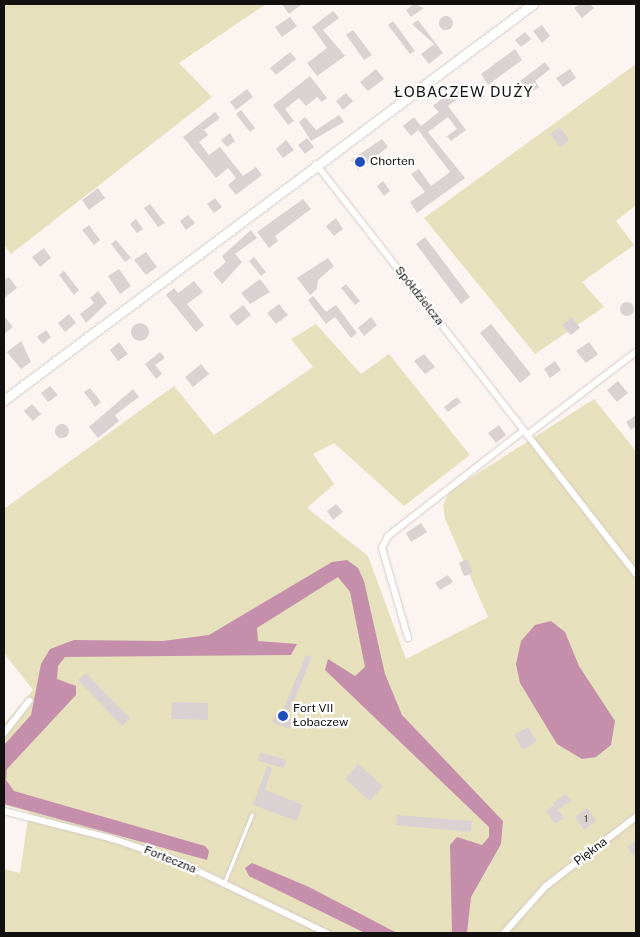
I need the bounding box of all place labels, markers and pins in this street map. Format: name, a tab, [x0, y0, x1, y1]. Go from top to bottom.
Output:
place label: Chorten	[370, 155, 415, 169]
marker: Chorten	[354, 156, 366, 168]
place label: Fort VII Łobaczew	[293, 702, 348, 730]
marker: Fort VII Łobaczew	[277, 710, 289, 722]

